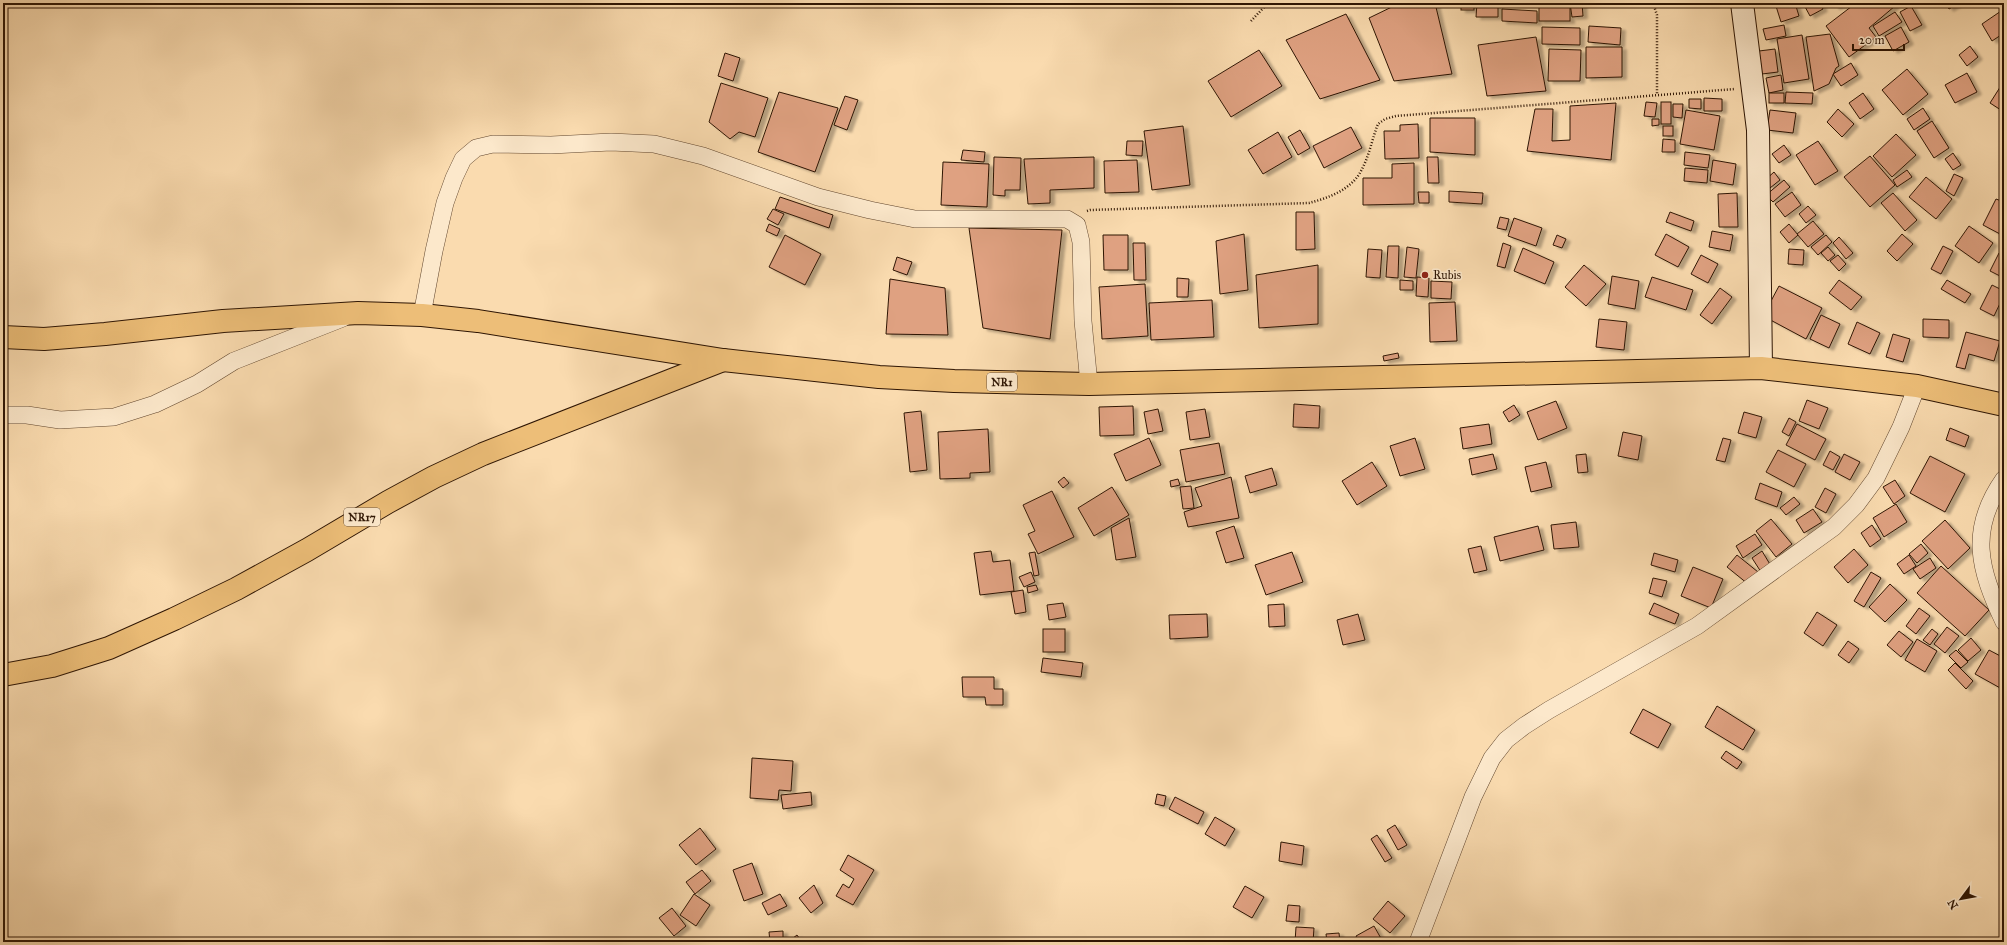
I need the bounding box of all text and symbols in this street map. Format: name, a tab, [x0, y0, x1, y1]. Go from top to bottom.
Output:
scale bar	[1853, 26, 1904, 52]
text: 20 m	[1859, 33, 1885, 47]
place label: Rubis	[1433, 268, 1461, 282]
marker: Rubis	[1420, 270, 1430, 280]
road number: NR1	[987, 373, 1017, 391]
road number: NR17	[344, 508, 380, 526]
north arrow	[1941, 879, 1981, 919]
text: N	[1945, 896, 1961, 911]

